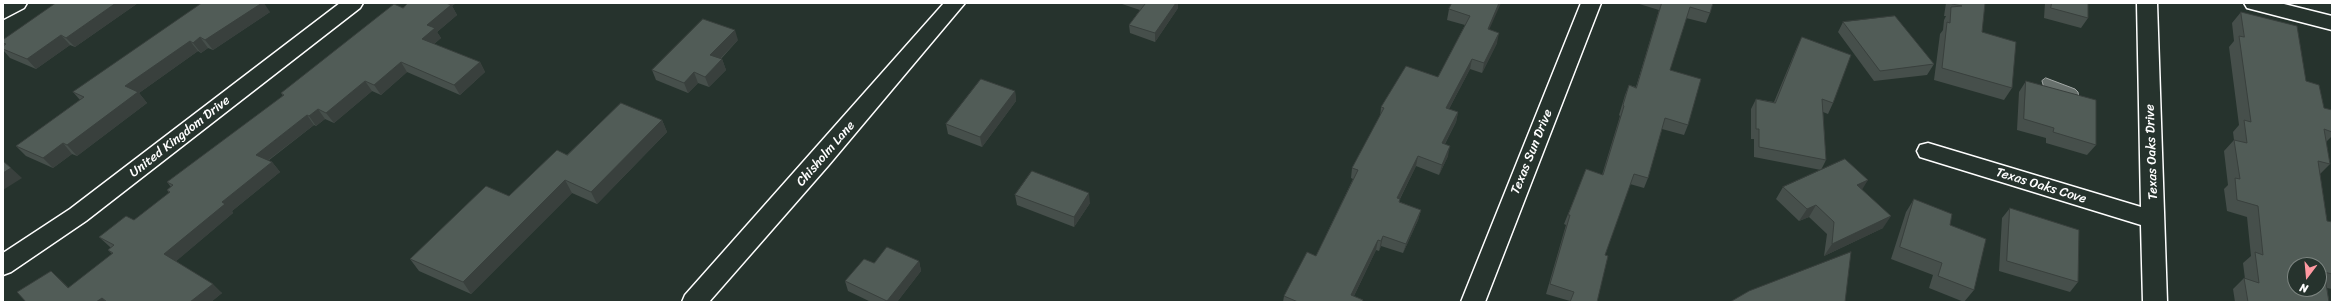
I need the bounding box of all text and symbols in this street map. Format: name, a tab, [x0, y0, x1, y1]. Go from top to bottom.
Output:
street label: United Kingdom Drive	[127, 93, 233, 181]
street label: Texas Oaks Drive	[2143, 104, 2161, 200]
street label: Texas Sun Drive	[1508, 107, 1556, 197]
street label: Chisholm Lane	[793, 118, 859, 190]
street label: Texas Oaks Cove	[1994, 165, 2088, 207]
north arrow	[2287, 257, 2327, 297]
text: N	[2298, 278, 2310, 298]

